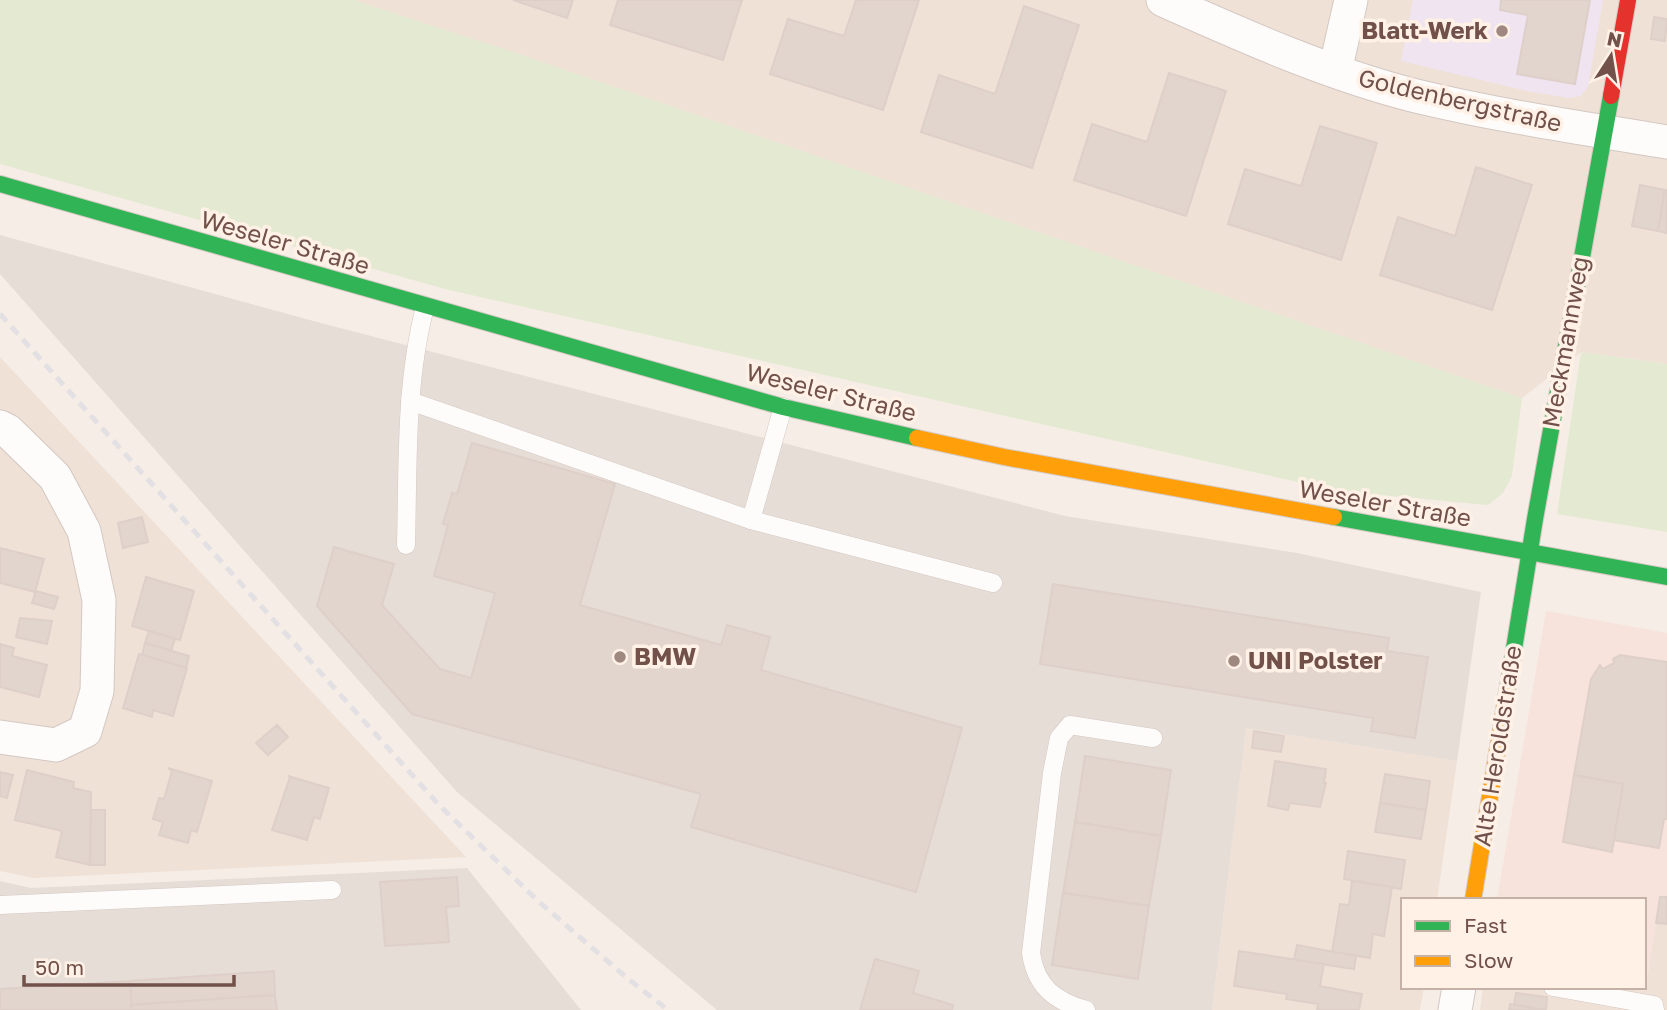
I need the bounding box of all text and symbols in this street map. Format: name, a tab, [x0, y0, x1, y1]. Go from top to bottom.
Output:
place label: Blatt-Werk	[1361, 15, 1488, 44]
north arrow	[1576, 21, 1646, 91]
marker: Blatt-Werk	[1494, 23, 1510, 39]
text: N	[1605, 26, 1624, 52]
street label: Goldenbergstraße	[1356, 62, 1565, 137]
street label: Weseler Straße	[198, 204, 373, 280]
street label: Meckmannweg	[1535, 254, 1594, 430]
street label: Weseler Straße	[743, 356, 919, 427]
street label: Weseler Straße	[1297, 473, 1474, 532]
place label: BMW	[634, 641, 696, 670]
street label: Alte Heroldstraße	[1466, 643, 1527, 848]
place label: UNI Polster	[1248, 645, 1383, 674]
marker: BMW	[612, 649, 628, 665]
marker: UNI Polster	[1226, 653, 1242, 669]
legend	[1401, 898, 1646, 989]
text: Fast	[1464, 912, 1507, 938]
scale bar	[24, 944, 234, 988]
text: Slow	[1464, 947, 1513, 973]
text: 50 m	[35, 954, 84, 980]

